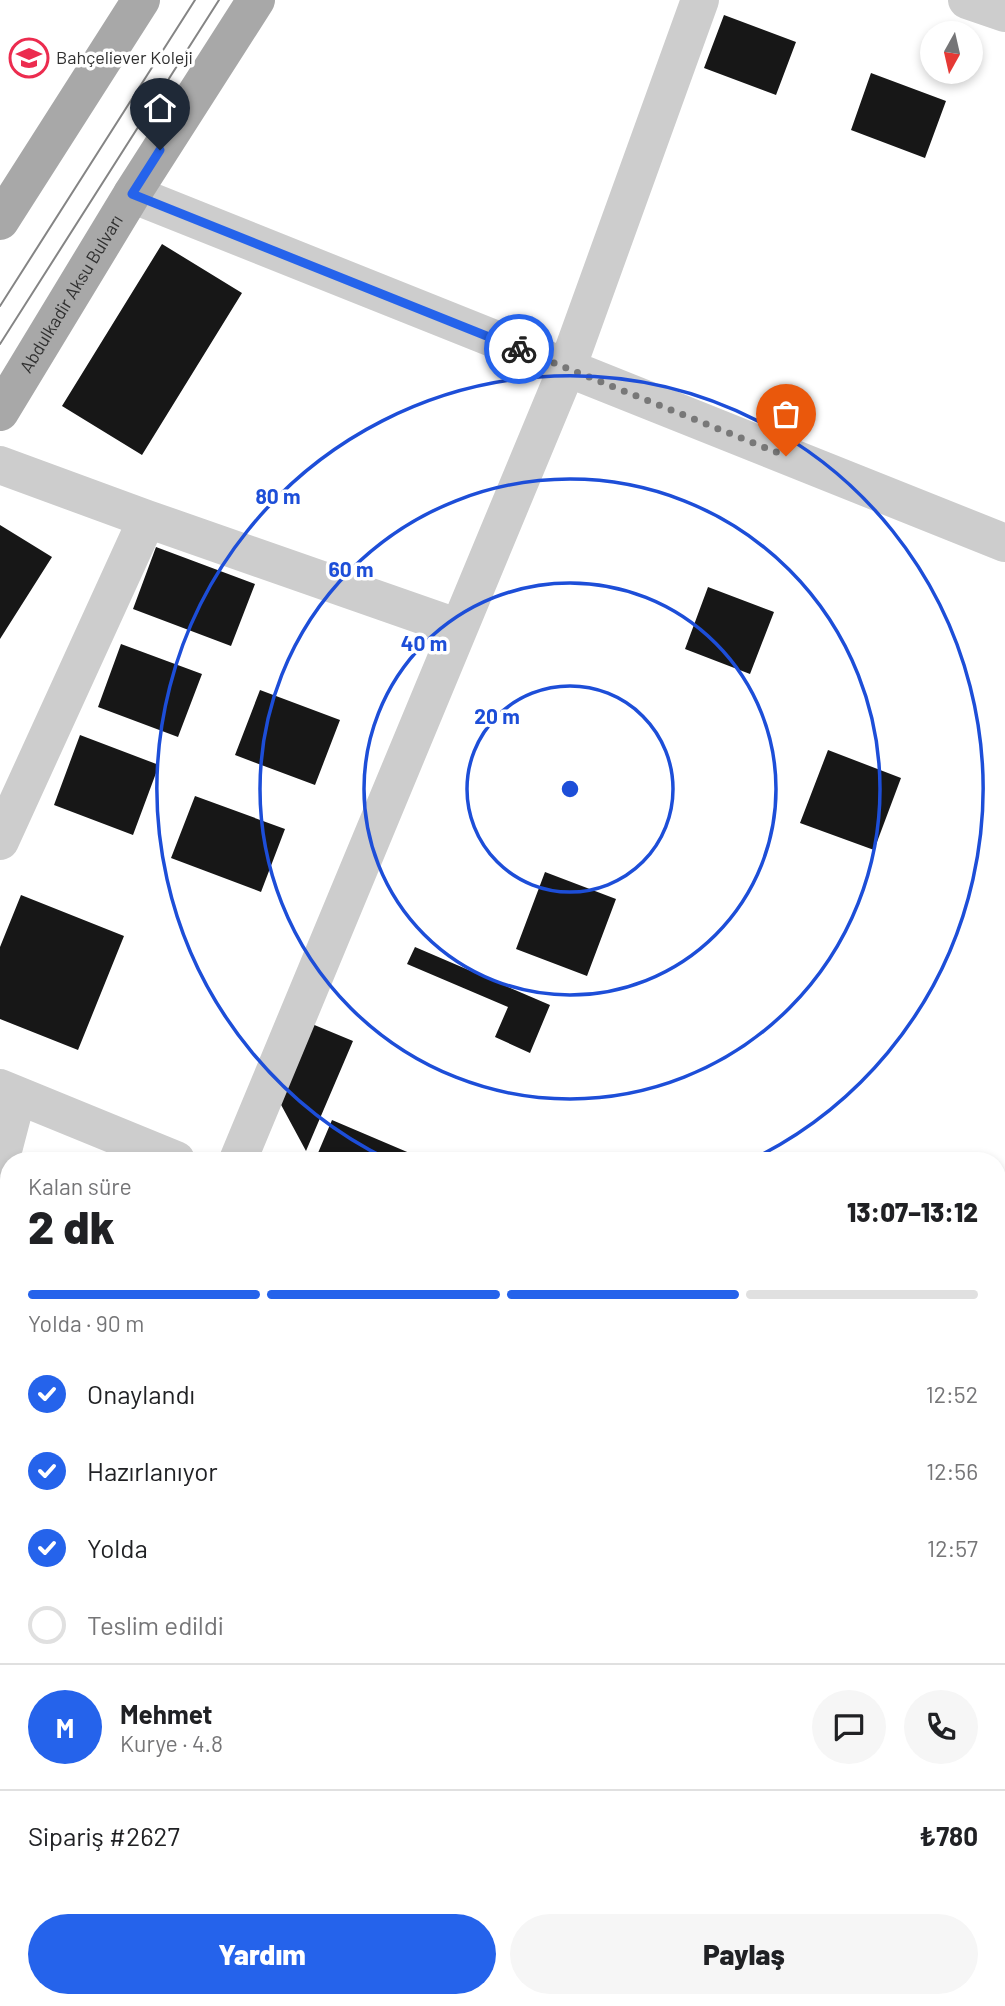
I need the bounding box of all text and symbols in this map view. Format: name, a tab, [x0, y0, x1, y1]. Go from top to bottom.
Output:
north arrow	[920, 21, 984, 84]
map controls	[920, 21, 983, 84]
school or university icon: Bahçeliever Koleji	[8, 37, 50, 79]
place label: Bahçeliever Koleji	[56, 46, 193, 68]
pin	[130, 78, 190, 150]
icon: home	[141, 89, 179, 127]
street label: Abdulkadir Aksu Bulvarı	[14, 210, 127, 376]
courier	[484, 314, 554, 384]
icon: bike	[500, 330, 538, 368]
pin	[756, 384, 816, 456]
icon: bag	[767, 395, 805, 433]
text: 80 m	[255, 483, 301, 508]
text: 60 m	[329, 556, 373, 581]
text: 40 m	[401, 630, 447, 655]
text: 20 m	[474, 703, 520, 728]
centre of rings	[558, 777, 582, 801]
text: Kalan süre	[28, 1172, 132, 1200]
text: 13:07–13:12	[847, 1196, 978, 1227]
text: 2 dk	[28, 1198, 115, 1253]
text: Yolda · 90 m	[28, 1309, 144, 1337]
icon: check	[28, 1375, 66, 1413]
text: Onaylandı	[87, 1378, 195, 1409]
text: 12:52	[926, 1380, 978, 1408]
icon: check	[28, 1452, 66, 1490]
text: Hazırlanıyor	[87, 1455, 218, 1486]
text: 12:56	[926, 1457, 978, 1485]
icon: check	[28, 1529, 66, 1567]
text: Yolda	[87, 1532, 148, 1563]
text: 12:57	[927, 1534, 978, 1562]
text: Teslim edildi	[87, 1609, 224, 1640]
button: chat	[812, 1690, 886, 1764]
button: phone	[904, 1690, 978, 1764]
text: Mehmet	[120, 1698, 212, 1729]
text: M	[56, 1712, 74, 1743]
text: Kurye · 4.8	[120, 1729, 223, 1757]
text: Sipariş #2627	[28, 1820, 180, 1851]
text: ₺780	[919, 1820, 978, 1851]
button: Yardım	[28, 1914, 496, 1994]
button: Paylaş	[510, 1914, 978, 1994]

